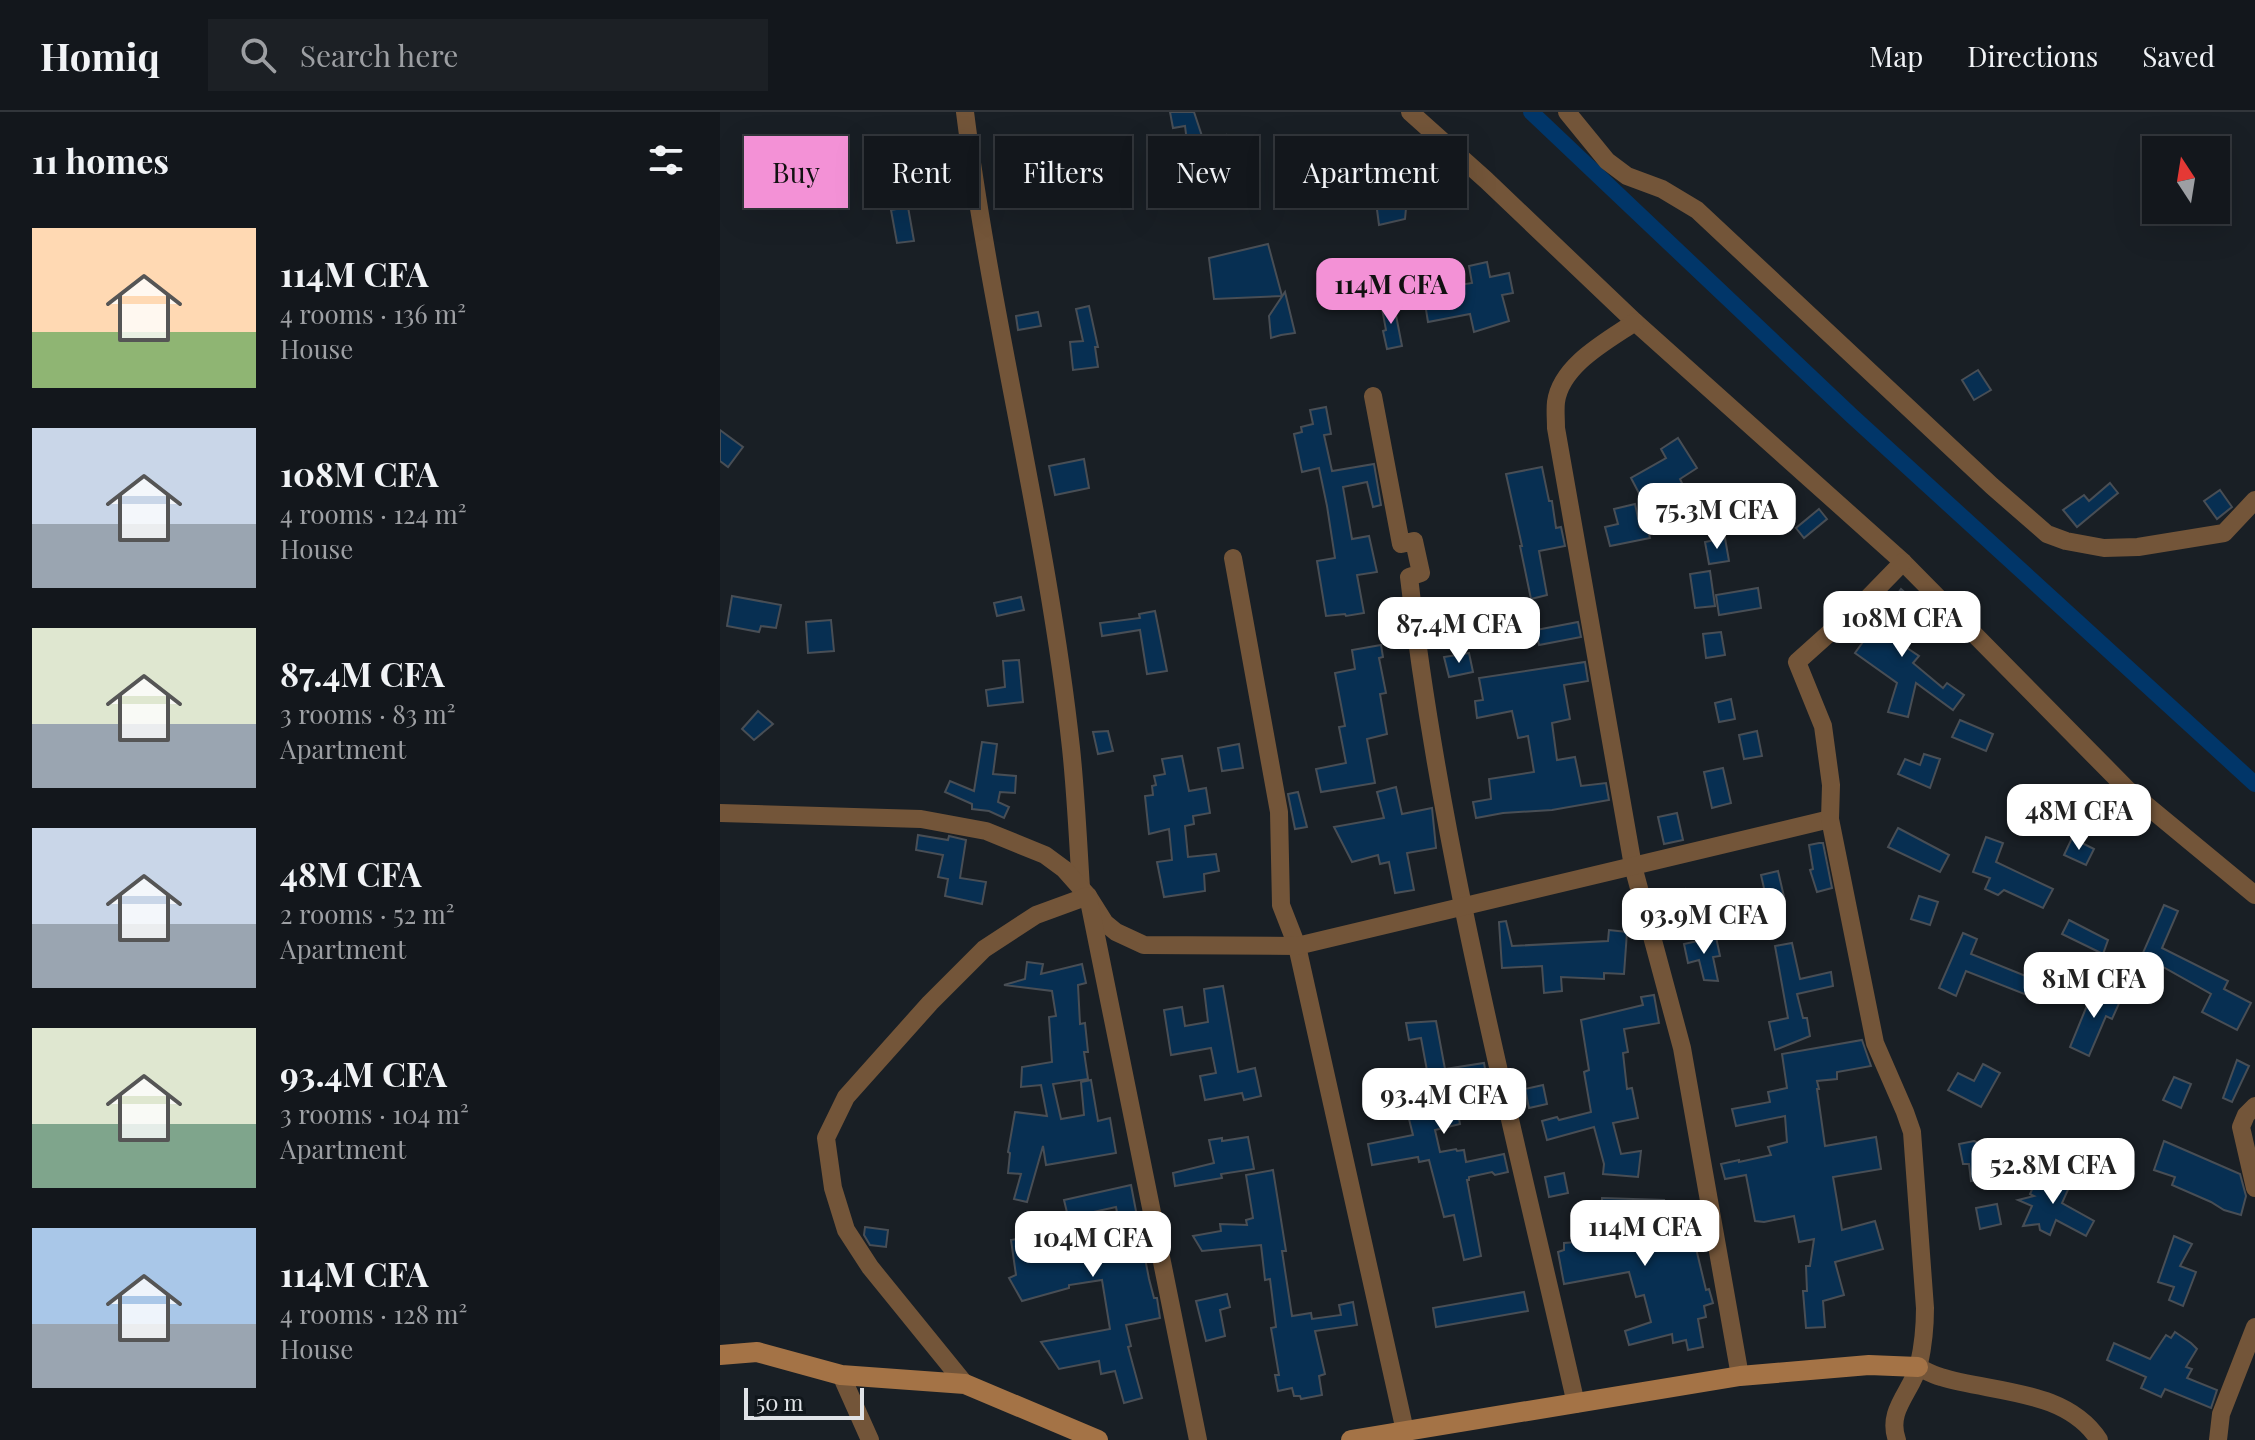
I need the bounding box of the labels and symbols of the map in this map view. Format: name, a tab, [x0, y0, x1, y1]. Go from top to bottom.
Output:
north arrow	[2142, 136, 2230, 224]
pin: 114M CFA	[1308, 258, 1474, 326]
pin: 75.3M CFA	[1625, 483, 1809, 551]
pin: 108M CFA	[1819, 591, 1985, 659]
pin: 87.4M CFA	[1367, 597, 1551, 665]
pin: 48M CFA	[2005, 784, 2153, 852]
pin: 93.9M CFA	[1612, 888, 1796, 956]
pin: 81M CFA	[2020, 952, 2168, 1020]
pin: 93.4M CFA	[1352, 1068, 1536, 1136]
pin: 52.8M CFA	[1961, 1138, 2145, 1206]
pin: 114M CFA	[1562, 1200, 1728, 1268]
pin: 104M CFA	[1010, 1211, 1176, 1279]
scale bar	[744, 1384, 864, 1420]

